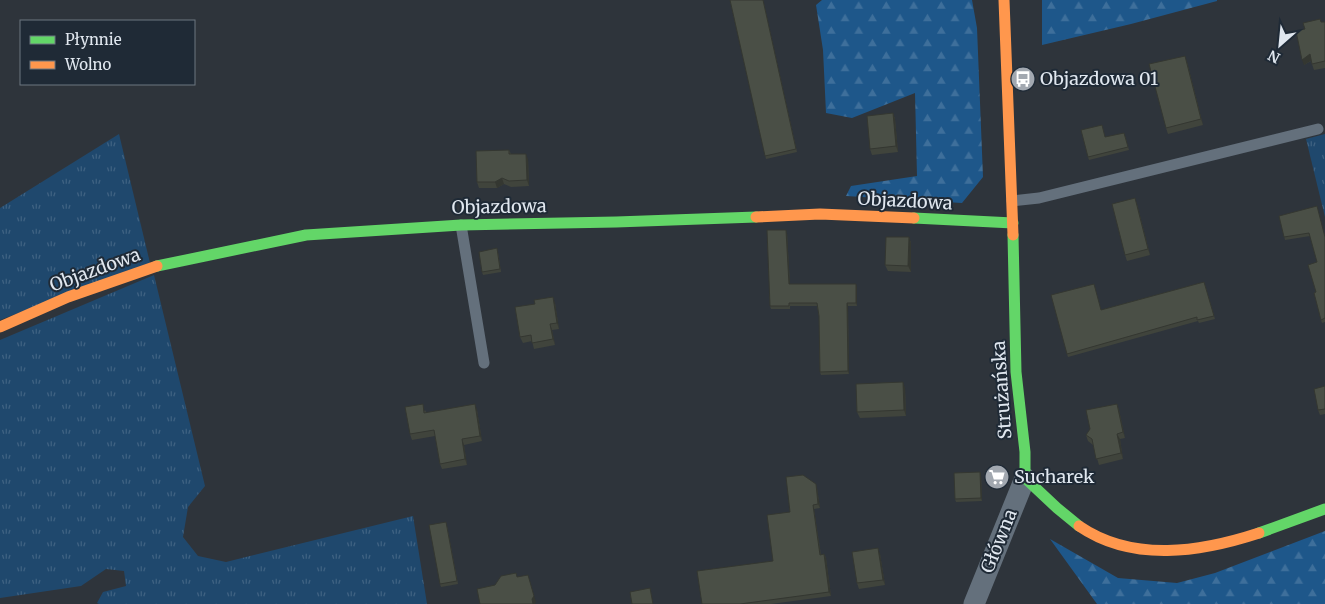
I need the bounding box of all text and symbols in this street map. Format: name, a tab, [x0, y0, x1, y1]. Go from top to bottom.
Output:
legend	[20, 20, 195, 85]
north arrow	[1255, 20, 1305, 70]
text: Płynnie	[65, 30, 122, 49]
text: N	[1265, 46, 1283, 67]
text: Wolno	[64, 55, 112, 74]
bus stop icon: Objazdowa 01	[1010, 66, 1036, 92]
place label: Objazdowa 01	[1040, 67, 1158, 90]
street label: Objazdowa	[857, 187, 953, 214]
street label: Objazdowa	[451, 194, 547, 219]
street label: Objazdowa	[46, 242, 144, 297]
street label: Strużańska	[987, 340, 1016, 440]
supermarket icon: Sucharek	[984, 464, 1010, 490]
place label: Sucharek	[1014, 465, 1095, 488]
street label: Główna	[975, 505, 1022, 576]

